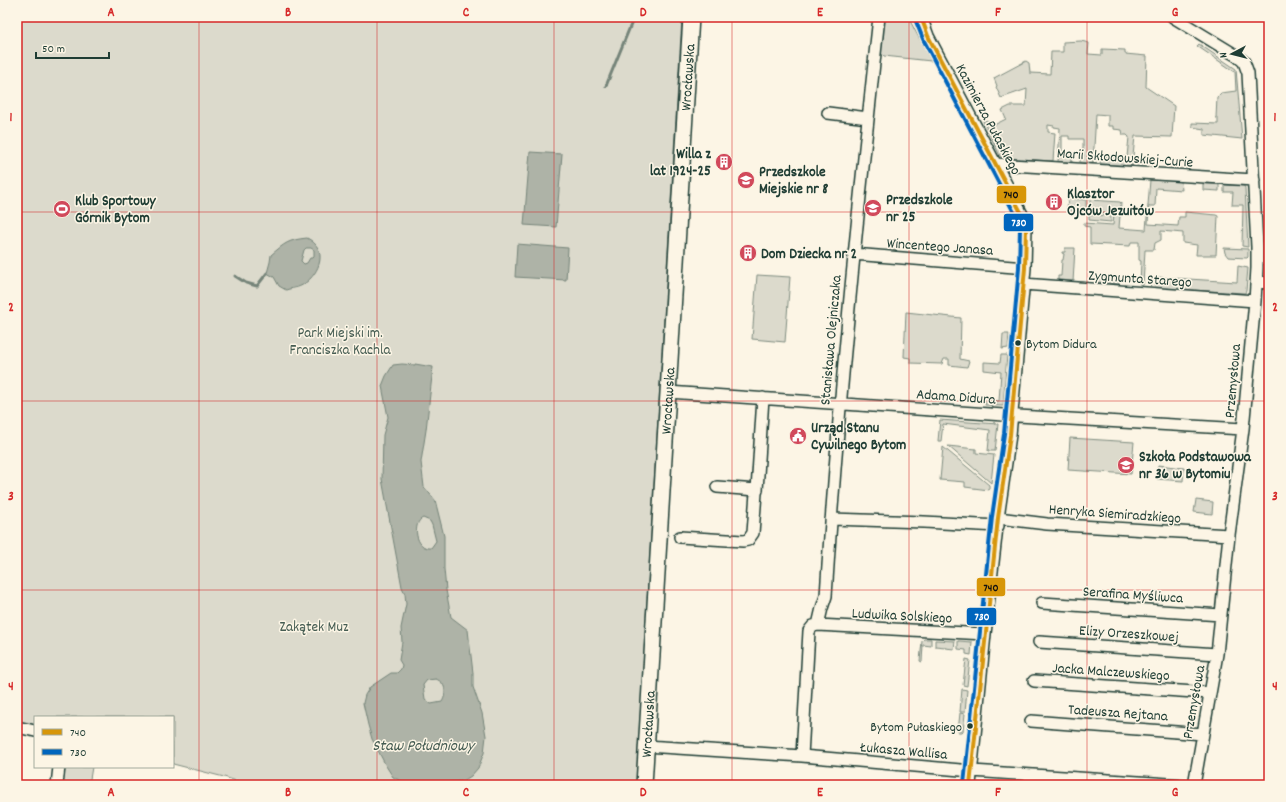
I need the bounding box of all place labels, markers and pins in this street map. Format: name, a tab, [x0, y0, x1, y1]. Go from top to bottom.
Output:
place label: Willa z lat 1924-25	[650, 144, 711, 183]
building icon: Willa z lat 1924-25	[714, 152, 734, 172]
place label: Przedszkole Miejskie nr 8	[759, 162, 828, 201]
school or university icon: Przedszkole Miejskie nr 8	[736, 170, 756, 190]
place label: Klasztor Ojców Jezuitów	[1067, 184, 1155, 223]
place label: Przedszkole nr 25	[886, 190, 953, 229]
place label: Klub Sportowy Górnik Bytom	[75, 191, 157, 230]
building icon: Klasztor Ojców Jezuitów	[1044, 192, 1064, 212]
school or university icon: Przedszkole nr 25	[863, 198, 883, 218]
sports icon: Klub Sportowy Górnik Bytom	[52, 199, 72, 219]
building icon: Dom Dziecka nr 2	[738, 243, 758, 263]
place label: Dom Dziecka nr 2	[761, 244, 857, 266]
place label: Bytom Didura	[1026, 335, 1097, 355]
marker: Bytom Didura	[1013, 338, 1023, 348]
place label: Urząd Stanu Cywilnego Bytom	[811, 418, 906, 457]
public building icon: Urząd Stanu Cywilnego Bytom	[788, 426, 808, 446]
place label: Szkoła Podstawowa nr 36 w Bytomiu	[1139, 447, 1252, 486]
school or university icon: Szkoła Podstawowa nr 36 w Bytomiu	[1116, 455, 1136, 475]
place label: Bytom Pułaskiego	[870, 718, 962, 738]
marker: Bytom Pułaskiego	[965, 721, 975, 731]

